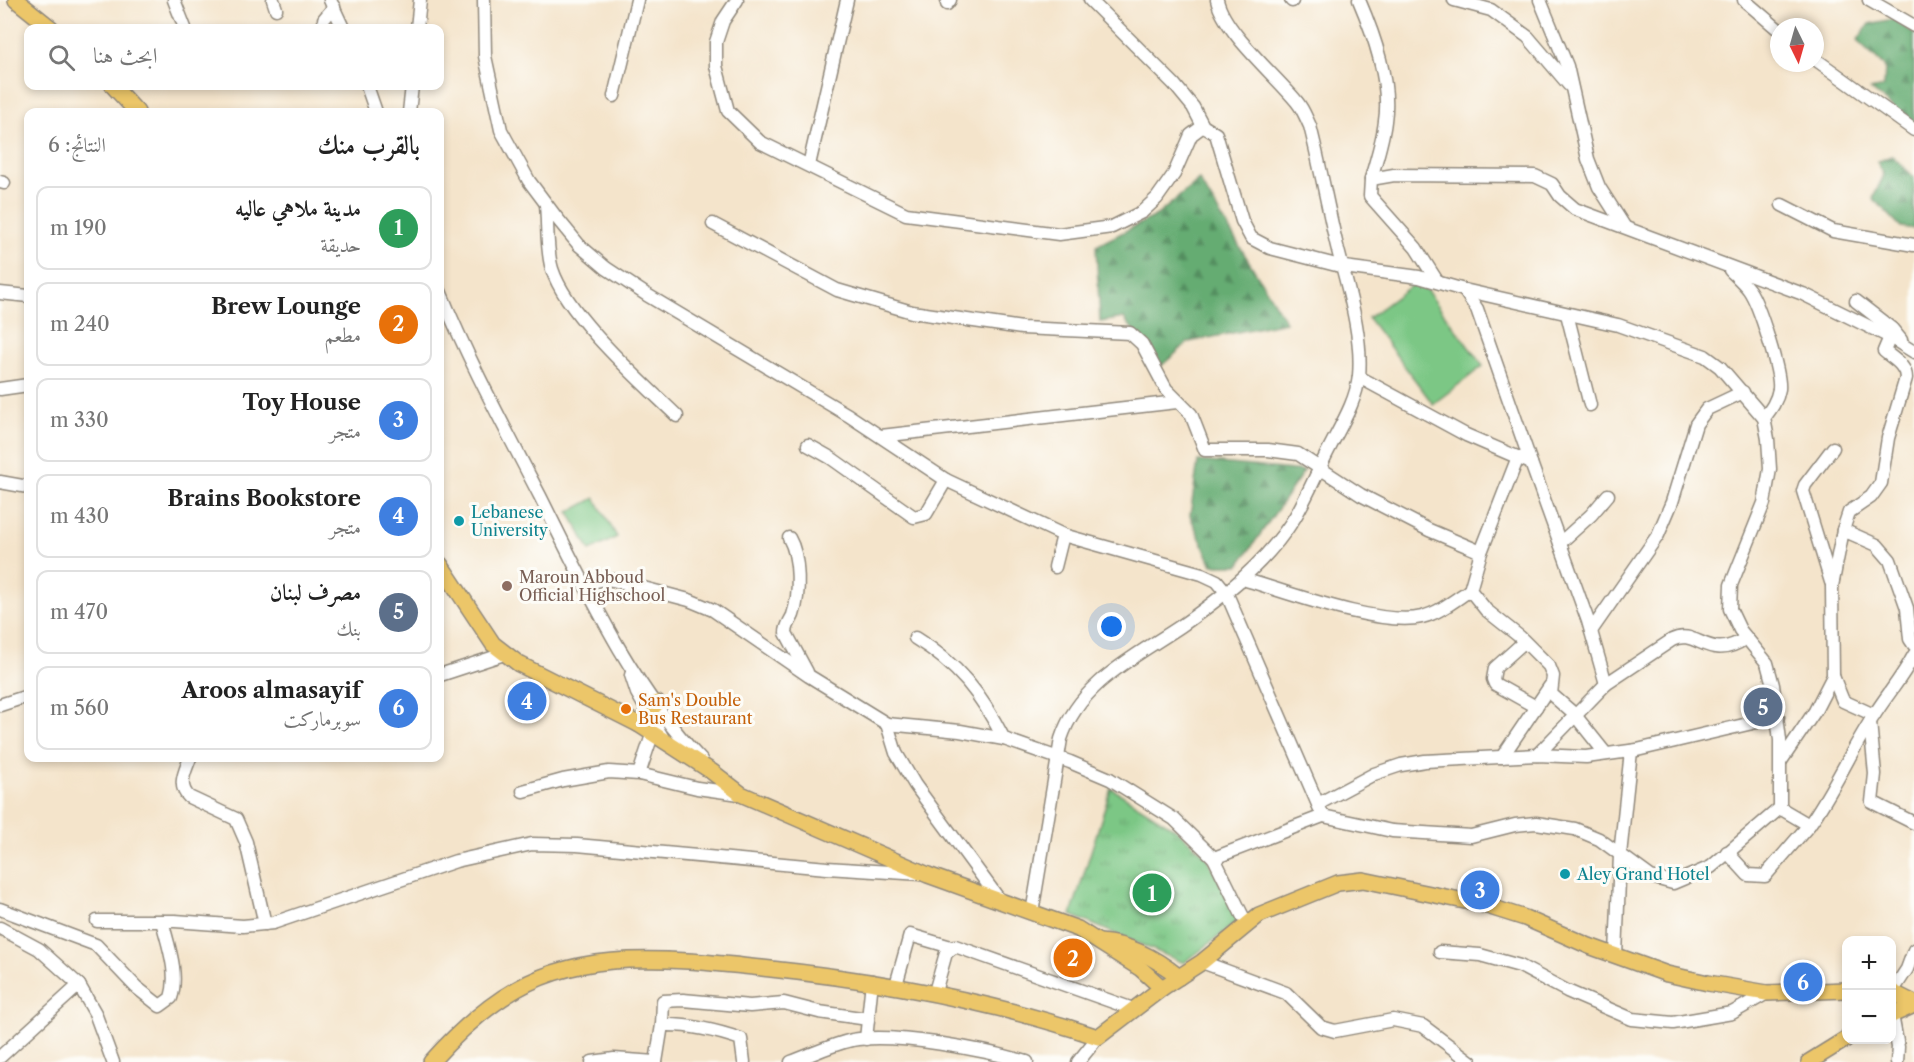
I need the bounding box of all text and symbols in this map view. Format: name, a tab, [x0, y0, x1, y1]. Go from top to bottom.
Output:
north arrow	[1770, 18, 1824, 72]
search box	[24, 24, 444, 90]
icon: search	[45, 41, 78, 74]
text: ابحث هنا	[93, 42, 158, 69]
text: بالقرب منك	[317, 129, 420, 161]
text: النتائج: 6	[48, 133, 106, 157]
text: مدينة ملاهي عاليه	[235, 195, 361, 222]
text: 190 m	[50, 216, 107, 240]
text: 1	[394, 216, 403, 240]
text: حديقة	[321, 233, 361, 257]
text: Brew Lounge	[211, 293, 361, 320]
text: 240 m	[50, 312, 110, 336]
text: 2	[393, 312, 404, 336]
text: مطعم	[324, 323, 361, 347]
text: Toy House	[243, 389, 361, 416]
text: 330 m	[50, 408, 109, 432]
text: 3	[393, 408, 404, 432]
text: متجر	[329, 419, 361, 443]
text: Brains Bookstore	[167, 485, 361, 512]
place label: Lebanese University	[471, 502, 549, 540]
text: 430 m	[50, 504, 109, 528]
text: 4	[393, 504, 404, 528]
marker: Lebanese University	[452, 514, 466, 528]
text: متجر	[329, 515, 361, 539]
place label: Maroun Abboud Official Highschool	[519, 567, 665, 605]
text: مصرف لبنان	[270, 579, 361, 606]
marker: Maroun Abboud Official Highschool	[500, 579, 514, 593]
text: 470 m	[50, 600, 108, 624]
text: 5	[393, 600, 404, 624]
your location	[1097, 612, 1126, 641]
text: بنك	[336, 617, 361, 641]
text: Aroos almasayif	[182, 677, 361, 704]
pin: 4	[508, 678, 546, 724]
pin: 5	[1744, 684, 1782, 730]
place label: Sam's Double Bus Restaurant	[638, 690, 753, 728]
text: 560 m	[50, 696, 109, 720]
text: 6	[393, 696, 404, 720]
marker: Sam's Double Bus Restaurant	[619, 702, 633, 716]
text: سوبرماركت	[283, 707, 361, 731]
place label: Aley Grand Hotel	[1576, 864, 1710, 884]
marker: Aley Grand Hotel	[1558, 867, 1572, 881]
pin: 3	[1460, 868, 1500, 912]
pin: 1	[1132, 870, 1172, 916]
pin: 2	[1054, 936, 1092, 980]
map controls	[1842, 936, 1896, 1044]
button: +	[1842, 936, 1896, 990]
pin: 6	[1784, 960, 1822, 1004]
button: −	[1842, 990, 1896, 1044]

